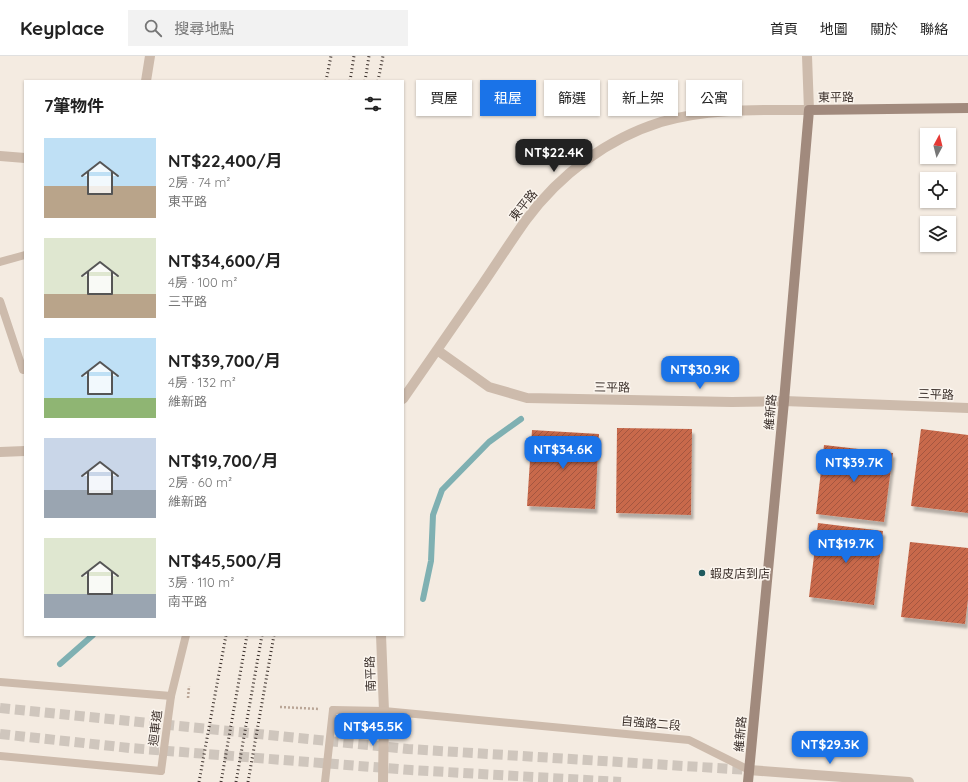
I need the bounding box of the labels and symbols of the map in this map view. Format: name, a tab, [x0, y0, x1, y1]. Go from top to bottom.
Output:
street label: 東平路	[818, 89, 854, 105]
north arrow	[920, 128, 956, 164]
pin: NT$22.4K	[513, 139, 595, 173]
street label: 東平路	[506, 186, 540, 224]
pin: NT$30.9K	[659, 356, 741, 390]
street label: 三平路	[594, 379, 630, 395]
street label: 三平路	[918, 386, 954, 402]
street label: 維新路	[761, 393, 779, 431]
pin: NT$34.6K	[522, 436, 604, 470]
pin: NT$39.7K	[813, 449, 895, 483]
pin: NT$19.7K	[805, 530, 887, 564]
place label: 蝦皮店到店	[710, 566, 770, 581]
marker: 蝦皮店到店	[697, 568, 707, 578]
street label: 南平路	[362, 656, 378, 692]
street label: 迴車道	[145, 709, 165, 747]
pin: NT$45.5K	[332, 713, 414, 747]
street label: 自強路二段	[620, 713, 682, 733]
street label: 維新路	[731, 715, 749, 753]
pin: NT$29.3K	[789, 731, 871, 765]

